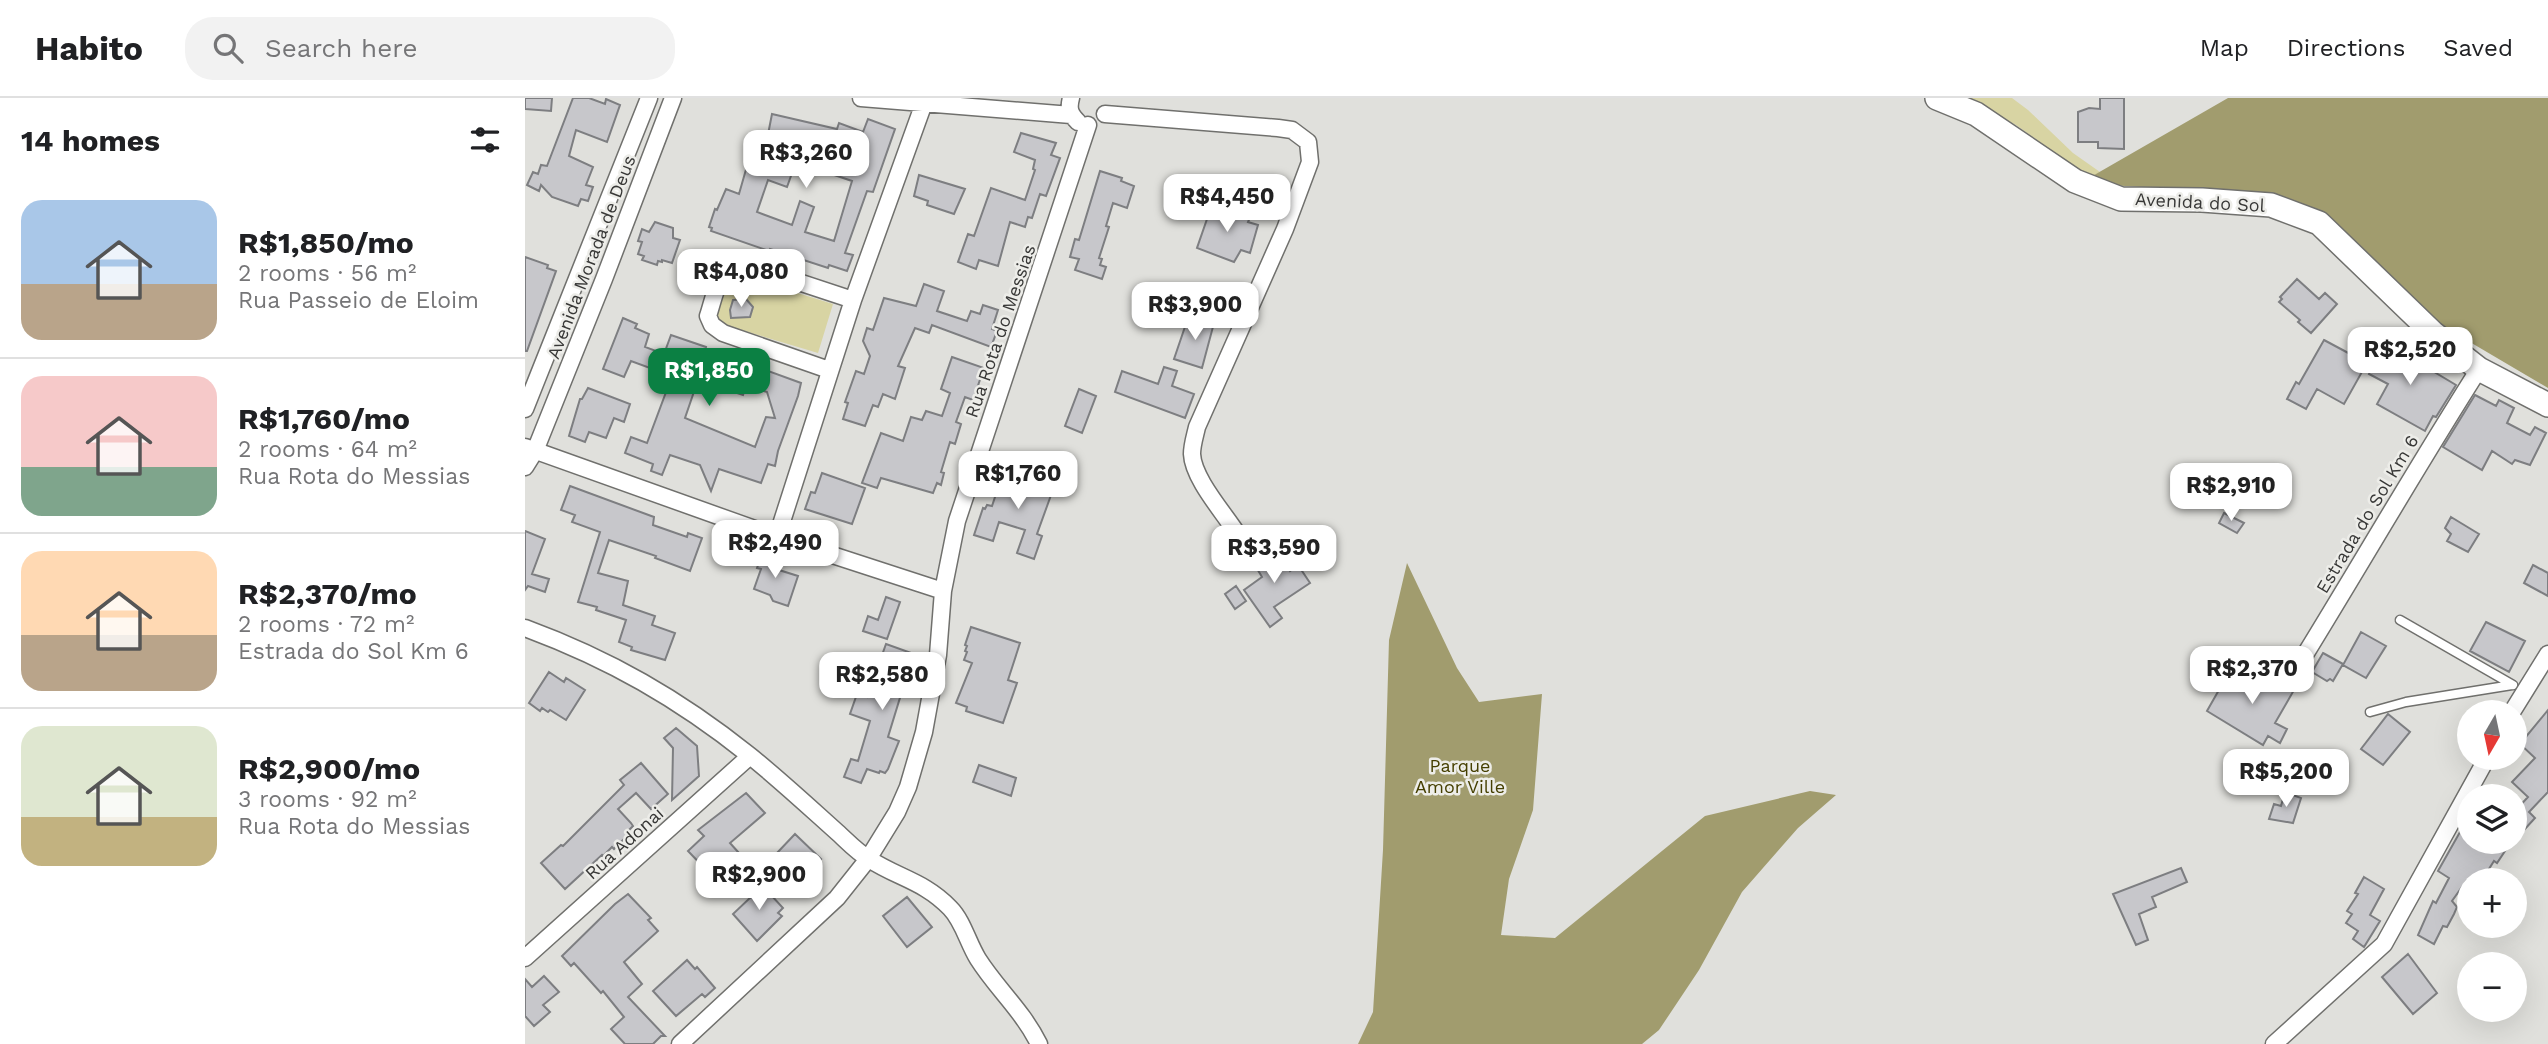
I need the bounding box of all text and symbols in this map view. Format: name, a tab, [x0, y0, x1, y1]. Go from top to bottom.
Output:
search box	[185, 17, 675, 80]
text: Habito	[35, 29, 143, 68]
icon: search	[209, 29, 247, 67]
text: Search here	[265, 33, 417, 63]
text: Map	[2200, 34, 2249, 62]
text: Directions	[2287, 34, 2405, 62]
text: Saved	[2443, 34, 2513, 62]
icon: filters	[466, 121, 504, 159]
text: 14 homes	[21, 123, 160, 158]
pin: R$3,260	[741, 130, 871, 190]
text: R$3,260	[759, 139, 853, 166]
street label: Avenida Morada de Deus	[542, 152, 640, 362]
pin: R$4,450	[1162, 174, 1292, 234]
text: R$4,450	[1179, 183, 1275, 210]
street label: Avenida do Sol	[2134, 188, 2266, 216]
text: R$1,850/mo	[238, 225, 414, 260]
icon: home	[77, 228, 161, 312]
street label: Rua Rota do Messias	[960, 242, 1040, 420]
pin: R$4,080	[676, 250, 806, 309]
text: R$4,080	[693, 258, 789, 285]
text: 2 rooms · 56 m²	[238, 260, 416, 287]
pin: R$3,900	[1130, 282, 1260, 342]
text: Rua Passeio de Eloim	[238, 287, 479, 314]
text: R$3,900	[1148, 291, 1242, 318]
pin: R$2,520	[2345, 328, 2475, 387]
text: R$2,520	[2364, 336, 2456, 363]
pin: R$1,850	[644, 348, 774, 408]
text: R$1,850	[664, 357, 754, 384]
text: R$1,760/mo	[238, 401, 410, 436]
icon: home	[77, 404, 161, 488]
street label: Estrada do Sol Km 6	[2311, 431, 2423, 597]
text: 2 rooms · 64 m²	[238, 436, 417, 463]
pin: R$1,760	[953, 452, 1083, 511]
text: R$1,760	[975, 460, 1061, 487]
text: Rua Rota do Messias	[238, 463, 470, 490]
pin: R$2,910	[2166, 464, 2296, 523]
text: R$2,910	[2186, 472, 2276, 499]
pin: R$2,490	[710, 520, 840, 580]
pin: R$3,590	[1209, 526, 1339, 585]
text: R$2,490	[728, 529, 822, 556]
text: R$3,590	[1227, 534, 1321, 561]
text: R$2,370/mo	[238, 576, 417, 611]
icon: home	[77, 579, 161, 663]
text: 2 rooms · 72 m²	[238, 611, 414, 638]
text: Estrada do Sol Km 6	[238, 638, 469, 665]
pin: R$2,370	[2187, 646, 2317, 706]
pin: R$2,580	[817, 652, 947, 712]
text: R$2,370	[2206, 655, 2298, 682]
text: R$2,580	[835, 661, 929, 688]
north arrow	[2457, 700, 2527, 770]
map controls	[2457, 700, 2527, 1022]
pin: R$5,200	[2221, 750, 2351, 809]
text: R$2,900/mo	[238, 751, 420, 786]
icon: home	[77, 754, 161, 838]
park label: Parque Amor Ville	[1415, 755, 1505, 797]
text: R$5,200	[2239, 758, 2333, 785]
button: layers	[2457, 784, 2527, 854]
text: 3 rooms · 92 m²	[238, 786, 417, 813]
street label: Rua Adonai	[581, 802, 667, 884]
text: Rua Rota do Messias	[238, 813, 470, 840]
pin: R$2,900	[694, 852, 824, 912]
text: R$2,900	[712, 861, 806, 888]
button: +	[2457, 868, 2527, 938]
button: −	[2457, 952, 2527, 1022]

